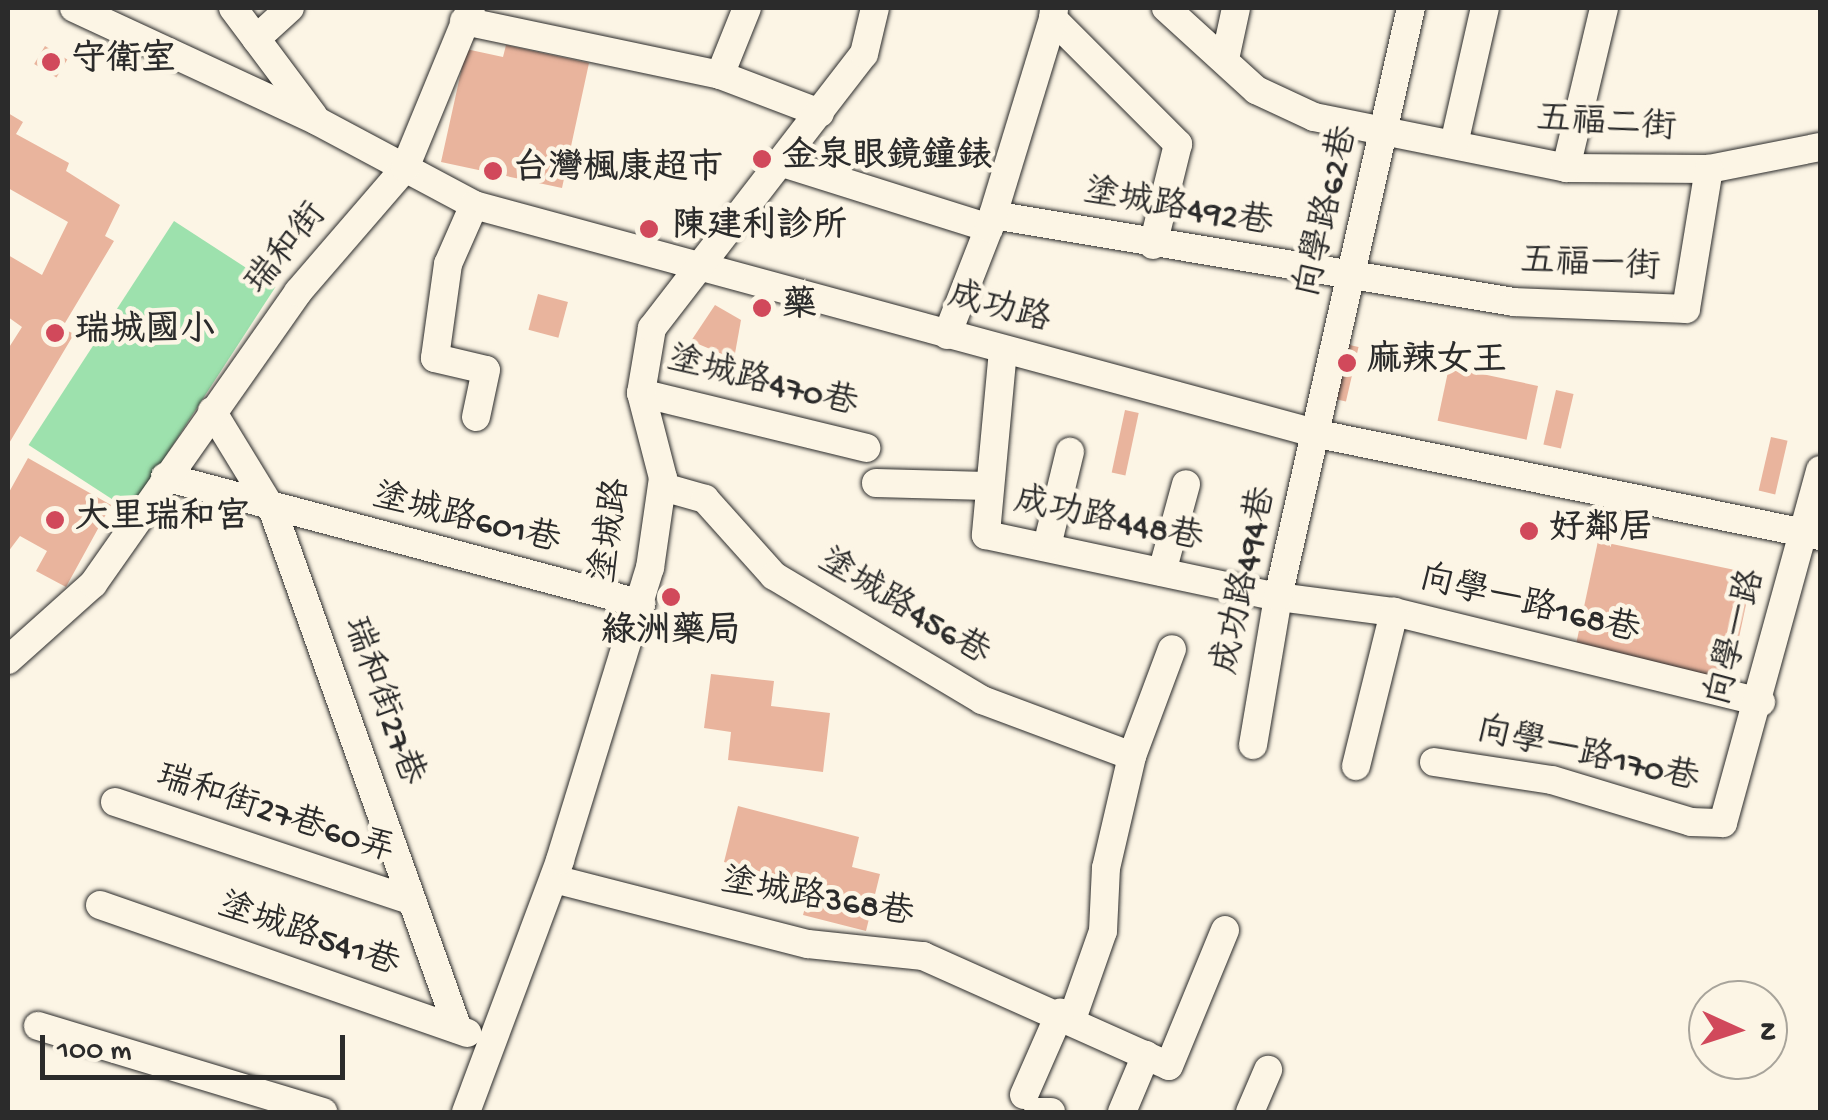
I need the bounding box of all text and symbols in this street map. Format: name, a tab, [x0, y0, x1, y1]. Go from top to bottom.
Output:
place label: 守衛室	[71, 41, 176, 83]
marker: 守衛室	[40, 51, 62, 73]
street label: 五福二街	[1535, 100, 1677, 152]
street label: 向學路62巷	[1289, 122, 1369, 302]
place label: 金泉眼鏡鐘錶	[782, 138, 992, 180]
marker: 金泉眼鏡鐘錶	[751, 148, 773, 170]
place label: 台灣楓康超市	[513, 150, 723, 192]
marker: 台灣楓康超市	[482, 160, 504, 182]
street label: 塗城路492巷	[1080, 173, 1276, 247]
street label: 瑞和街	[239, 196, 337, 304]
place label: 陳建利診所	[672, 208, 847, 250]
marker: 陳建利診所	[636, 216, 662, 242]
street label: 五福一街	[1519, 242, 1661, 292]
street label: 成功路	[943, 276, 1055, 344]
place label: 藥	[782, 287, 817, 329]
marker: 藥	[751, 297, 773, 319]
place label: 瑞城國小	[75, 312, 215, 354]
marker: 瑞城國小	[44, 322, 66, 344]
street label: 塗城路470巷	[662, 340, 862, 428]
place label: 麻辣女王	[1367, 342, 1507, 384]
marker: 麻辣女王	[1336, 352, 1358, 374]
street label: 塗城路	[585, 476, 641, 586]
street label: 塗城路601巷	[368, 477, 564, 565]
street label: 成功路448巷	[1010, 481, 1206, 563]
street label: 成功路494巷	[1207, 483, 1287, 679]
place label: 大里瑞和宮	[75, 499, 250, 541]
marker: 大里瑞和宮	[44, 509, 66, 531]
place label: 好鄰居	[1549, 510, 1654, 552]
marker: 好鄰居	[1518, 520, 1540, 542]
street label: 塗城路456巷	[810, 541, 996, 677]
street label: 向學一路168巷	[1414, 559, 1644, 655]
street label: 向學一路	[1700, 565, 1776, 711]
marker: 綠洲藥局	[660, 586, 682, 608]
street label: 瑞和街27巷	[331, 612, 431, 792]
place label: 綠洲藥局	[601, 613, 741, 655]
street label: 向學一路170巷	[1472, 711, 1702, 803]
street label: 瑞和街27巷60弄	[151, 758, 399, 874]
street label: 塗城路368巷	[717, 862, 917, 938]
street label: 塗城路541巷	[212, 886, 404, 988]
north arrow	[1688, 980, 1788, 1080]
scale bar	[45, 1015, 350, 1077]
text: N	[1750, 1021, 1783, 1041]
text: 100 m	[57, 1035, 132, 1070]

